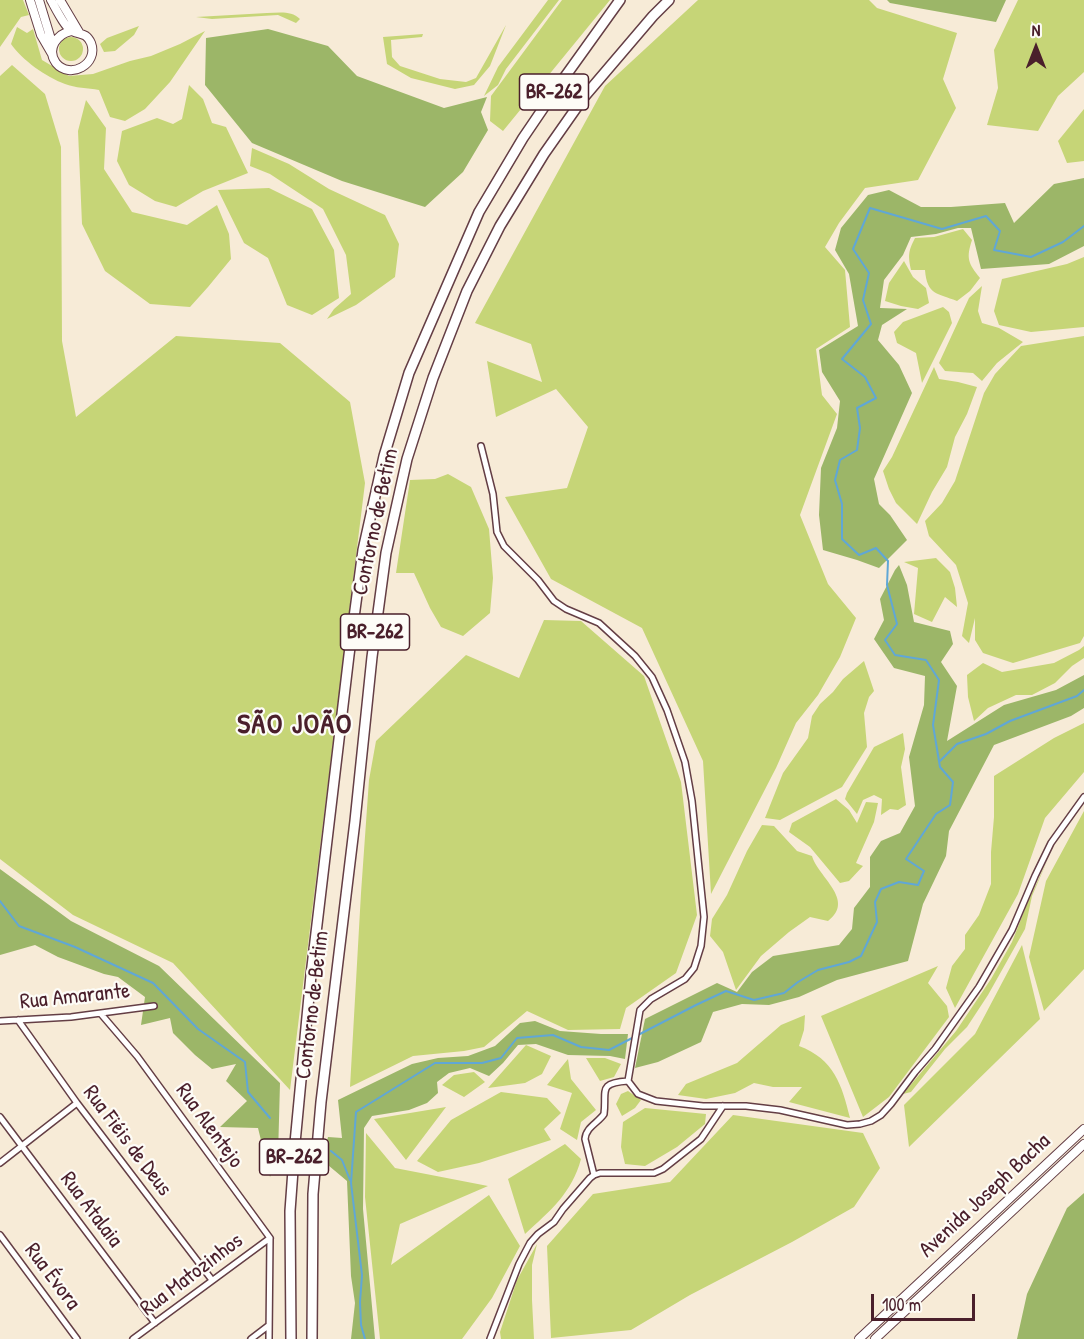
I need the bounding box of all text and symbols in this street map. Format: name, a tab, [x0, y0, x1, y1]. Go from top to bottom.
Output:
north arrow	[1006, 18, 1066, 78]
text: N	[1032, 19, 1040, 41]
road number: BR-262	[520, 74, 588, 110]
street label: Contorno de Betim	[348, 446, 404, 598]
road number: BR-262	[340, 614, 410, 650]
district label: SÃO JOÃO	[237, 709, 353, 743]
street label: Contorno de Betim	[291, 929, 335, 1081]
street label: Rua Amarante	[19, 978, 131, 1016]
street label: Rua Alentejo	[169, 1079, 249, 1173]
street label: Rua Fiéis de Deus	[77, 1080, 177, 1202]
street label: Avenida Joseph Bacha	[914, 1129, 1056, 1263]
road number: BR-262	[260, 1139, 328, 1175]
street label: Rua Atalaia	[54, 1167, 128, 1253]
street label: Rua Matozinhos	[136, 1228, 248, 1322]
street label: Rua Évora	[18, 1238, 86, 1316]
scale bar	[874, 1282, 978, 1320]
text: 100 m	[882, 1292, 921, 1317]

